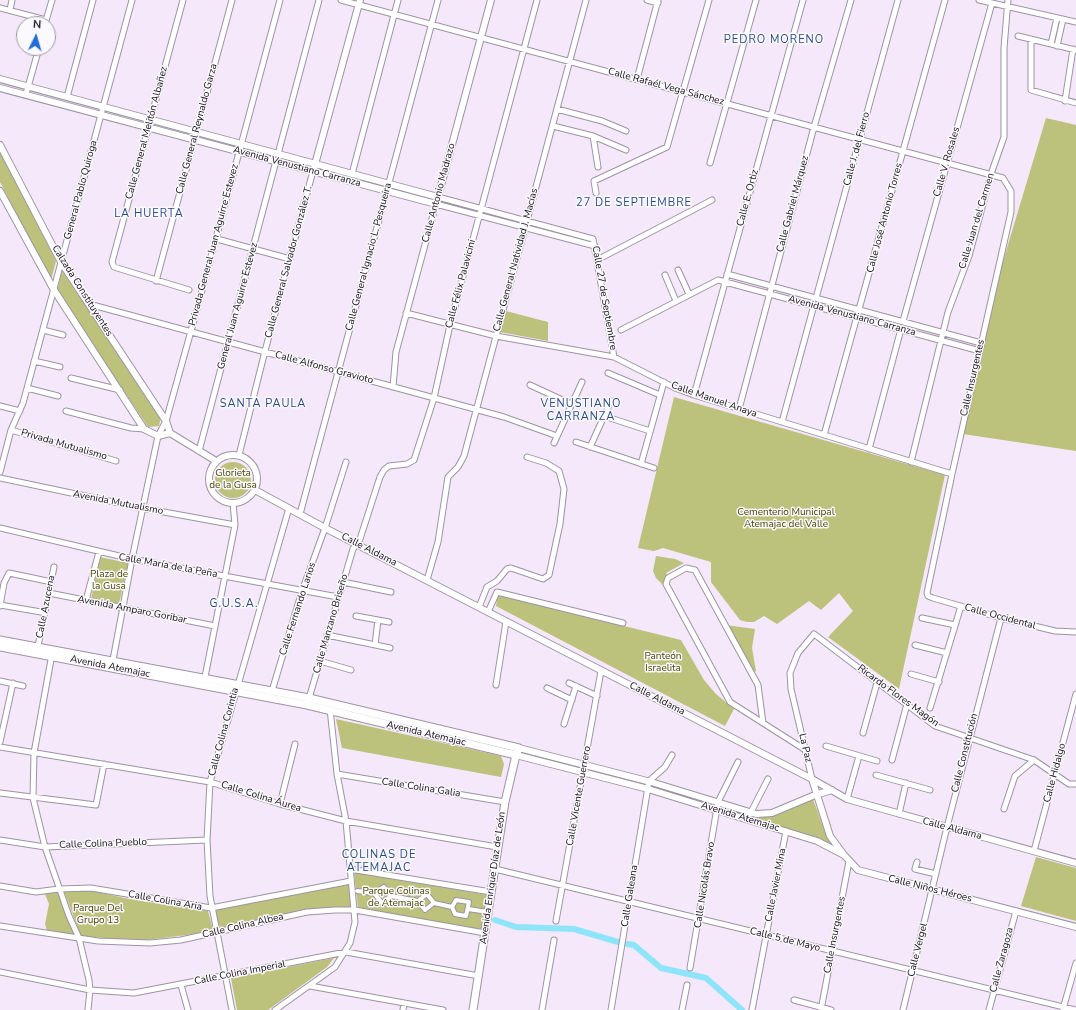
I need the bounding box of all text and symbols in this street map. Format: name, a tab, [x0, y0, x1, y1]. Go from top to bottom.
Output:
north arrow	[16, 16, 56, 56]
text: N	[32, 17, 42, 32]
district label: PEDRO MORENO	[724, 33, 824, 47]
street label: Calle General Reynaldo Garza	[174, 63, 220, 195]
street label: Calle General Melitón Albañez	[123, 65, 171, 201]
street label: Calle Rafaél Vega Sánchez	[607, 66, 725, 108]
street label: Calle J. del Fierro	[841, 111, 873, 187]
street label: Calle V. Rosales	[931, 126, 963, 198]
street label: General Pablo Quiroga	[62, 139, 100, 241]
street label: Calle Antonio Madrazo	[420, 142, 458, 244]
street label: Avenida Venustiano Carranza	[232, 144, 362, 190]
street label: Calle Gabriel Márquez	[774, 154, 812, 254]
street label: Calle José Antonio Torres	[865, 162, 905, 274]
street label: Privada General Juan Aguirre Estevez	[187, 163, 241, 327]
street label: Calle E. Ortiz	[735, 168, 761, 228]
street label: Calle Juan del Carmen	[957, 172, 997, 270]
street label: Calle General Ignacio L. Pesqueira	[343, 182, 395, 332]
street label: Calle General Salvador González T.	[263, 185, 315, 339]
street label: Calle General Natividad J. Macías	[491, 187, 541, 333]
district label: 27 DE SEPTIEMBRE	[576, 196, 692, 210]
district label: LA HUERTA	[114, 207, 184, 221]
street label: Calle Félix Palavicini	[443, 238, 479, 330]
street label: General Juan Aguirre Estevez	[215, 241, 261, 371]
street label: Calzada Constituyentes	[49, 243, 115, 339]
street label: Calle 27 de Septiembre	[589, 245, 619, 351]
street label: Avenida Venustiano Carranza	[787, 293, 917, 339]
street label: Calle Insurgentes	[958, 339, 988, 417]
street label: Calle Alfonso Gravioto	[274, 349, 374, 387]
street label: Calle Manuel Anaya	[669, 380, 759, 420]
district label: SANTA PAULA	[220, 397, 306, 411]
district label: VENUSTIANO CARRANZA	[541, 397, 621, 423]
street label: Privada Mutualismo	[20, 427, 108, 463]
park label: Glorieta de la Gusa	[209, 468, 257, 492]
street label: Avenida Mutualismo	[72, 488, 164, 518]
park label: Cementerio Municipal Atemajac del Valle	[737, 507, 835, 530]
street label: Calle Aldama	[339, 531, 399, 569]
street label: Calle María de la Peña	[118, 551, 218, 581]
street label: Calle Fernando Larios	[277, 561, 319, 657]
park label: Plaza de la Gusa	[90, 569, 128, 592]
street label: Calle Manzano Briseño	[311, 573, 351, 675]
street label: Calle Azucena	[34, 574, 58, 640]
street label: Avenida Amparo Goribar	[76, 594, 188, 626]
district label: G.U.S.A.	[210, 597, 258, 611]
street label: Calle Occidental	[963, 602, 1037, 632]
park label: Panteón Israelita	[644, 651, 682, 674]
street label: Avenida Atemajac	[69, 653, 151, 681]
street label: Ricardo Flores Magón	[855, 662, 941, 730]
street label: Calle Aldama	[627, 680, 687, 718]
street label: Calle Colina Corintia	[206, 686, 242, 778]
street label: Calle Constitución	[949, 712, 981, 794]
street label: Avenida Atemajac	[385, 719, 467, 749]
street label: La Paz	[796, 732, 814, 764]
street label: Calle Hidalgo	[1041, 742, 1069, 804]
street label: Calle Vicente Guerrero	[564, 745, 594, 847]
street label: Calle Colina Galia	[381, 776, 461, 800]
street label: Calle Colina Áurea	[219, 779, 303, 815]
street label: Avenida Atemajac	[699, 799, 781, 835]
street label: Avenida Enrique Díaz de León	[478, 811, 508, 945]
street label: Calle Aldama	[921, 815, 983, 843]
street label: Calle Colina Pueblo	[59, 836, 147, 852]
street label: Calle Nicolás Bravo	[692, 841, 718, 929]
street label: Calle Javier Mina	[763, 847, 789, 923]
district label: COLINAS DE ATEMAJAC	[342, 848, 416, 874]
street label: Calle Galeana	[619, 864, 641, 928]
street label: Calle Niños Héroes	[887, 873, 973, 905]
park label: Parque Colinas de Atemajac	[362, 886, 430, 910]
street label: Calle Colina Aria	[127, 889, 203, 913]
street label: Calle Insurgentes	[822, 895, 848, 975]
park label: Parque Del Grupo 13	[73, 903, 123, 926]
street label: Calle Colina Albea	[201, 911, 285, 941]
street label: Calle Vergel	[906, 922, 930, 978]
street label: Calle 5 de Mayo	[748, 925, 822, 955]
street label: Calle Zaragoza	[988, 926, 1016, 994]
street label: Calle Colina Imperial	[193, 958, 287, 988]

